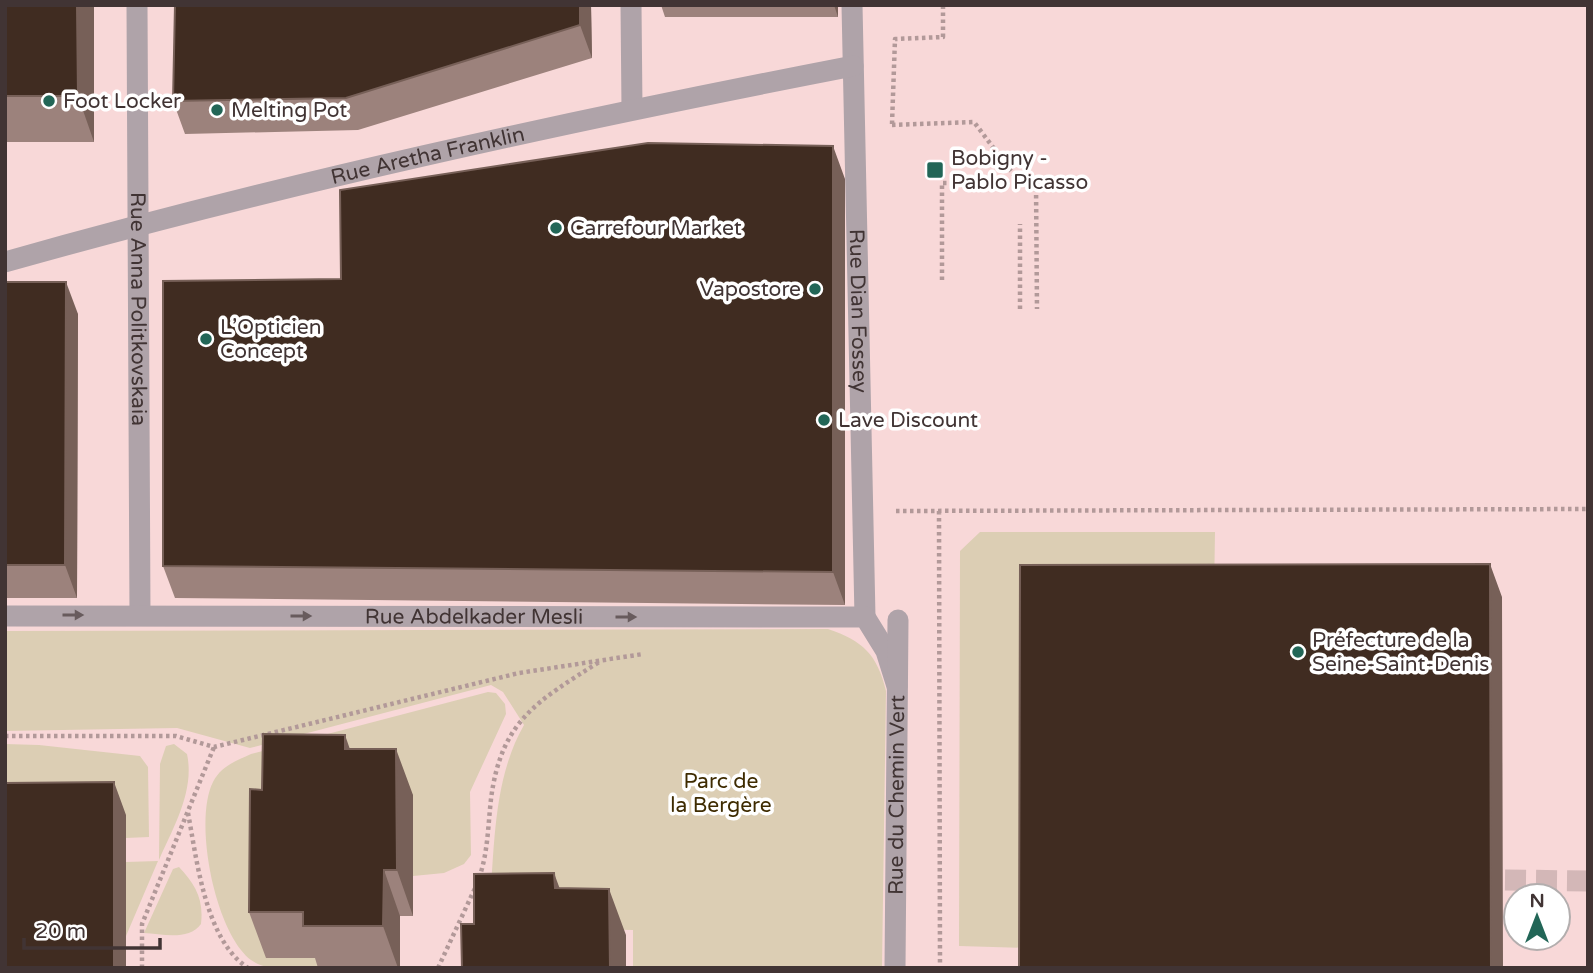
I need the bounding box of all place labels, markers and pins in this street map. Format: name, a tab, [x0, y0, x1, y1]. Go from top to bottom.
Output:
place label: Foot Locker	[63, 89, 181, 114]
marker: Foot Locker	[41, 93, 57, 109]
place label: Melting Pot	[231, 98, 347, 123]
marker: Melting Pot	[209, 102, 225, 118]
place label: Bobigny - Pablo Picasso	[951, 146, 1088, 195]
marker: Bobigny - Pablo Picasso	[925, 160, 945, 180]
place label: Carrefour Market	[570, 216, 742, 241]
marker: Carrefour Market	[548, 220, 564, 236]
place label: Vapostore	[700, 277, 801, 302]
marker: Vapostore	[807, 281, 823, 297]
place label: L’Opticien Concept	[220, 315, 321, 364]
marker: L’Opticien Concept	[198, 331, 214, 347]
place label: Lave Discount	[838, 408, 978, 433]
marker: Lave Discount	[816, 412, 832, 428]
place label: Préfecture de la Seine-Saint-Denis	[1312, 628, 1489, 677]
marker: Préfecture de la Seine-Saint-Denis	[1290, 644, 1306, 660]

